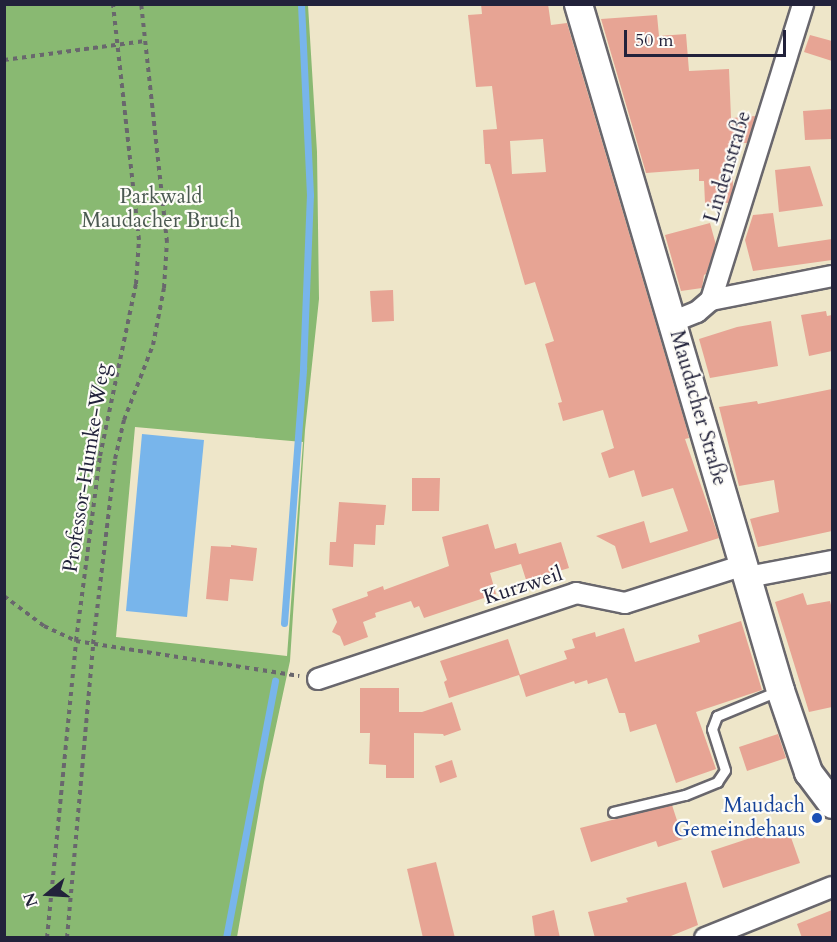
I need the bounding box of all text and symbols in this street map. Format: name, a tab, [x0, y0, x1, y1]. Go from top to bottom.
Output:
scale bar	[627, 18, 789, 56]
text: 50 m	[635, 28, 674, 53]
street label: Lindenstraße	[699, 108, 757, 226]
park label: Parkwald Maudacher Bruch	[81, 184, 241, 234]
street label: Maudacher Straße	[664, 327, 732, 489]
street label: Professor-Humke-Weg	[58, 362, 116, 574]
street label: Kurzweil	[480, 561, 566, 611]
place label: Maudach Gemeindehaus	[674, 793, 805, 843]
marker: Maudach Gemeindehaus	[810, 811, 824, 825]
north arrow	[18, 864, 78, 924]
text: N	[18, 890, 43, 910]

